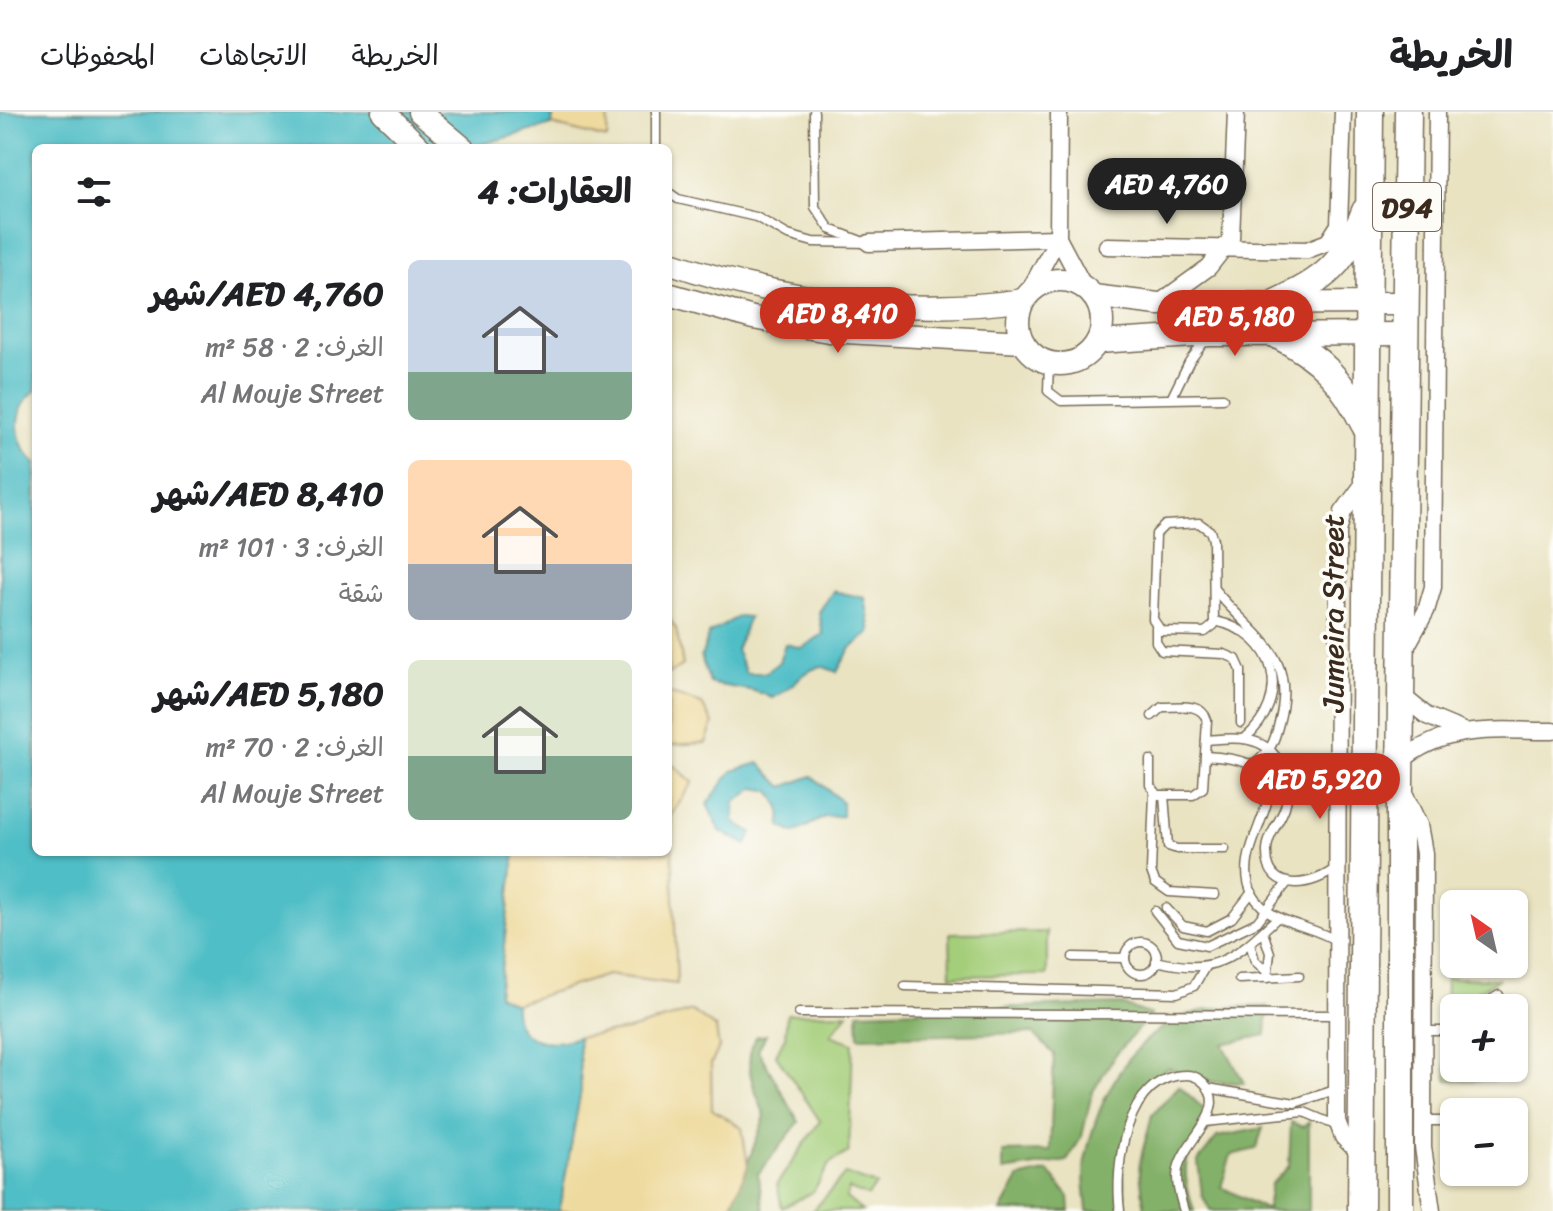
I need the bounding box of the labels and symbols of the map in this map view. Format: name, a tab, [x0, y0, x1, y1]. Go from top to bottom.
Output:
pin: AED 4,760	[1075, 158, 1259, 226]
road number: D94	[1373, 183, 1441, 231]
pin: AED 8,410	[746, 287, 930, 355]
pin: AED 5,180	[1143, 290, 1327, 358]
street label: Jumeira Street	[1306, 514, 1360, 713]
pin: AED 5,920	[1228, 753, 1412, 821]
north arrow	[1440, 890, 1528, 978]

